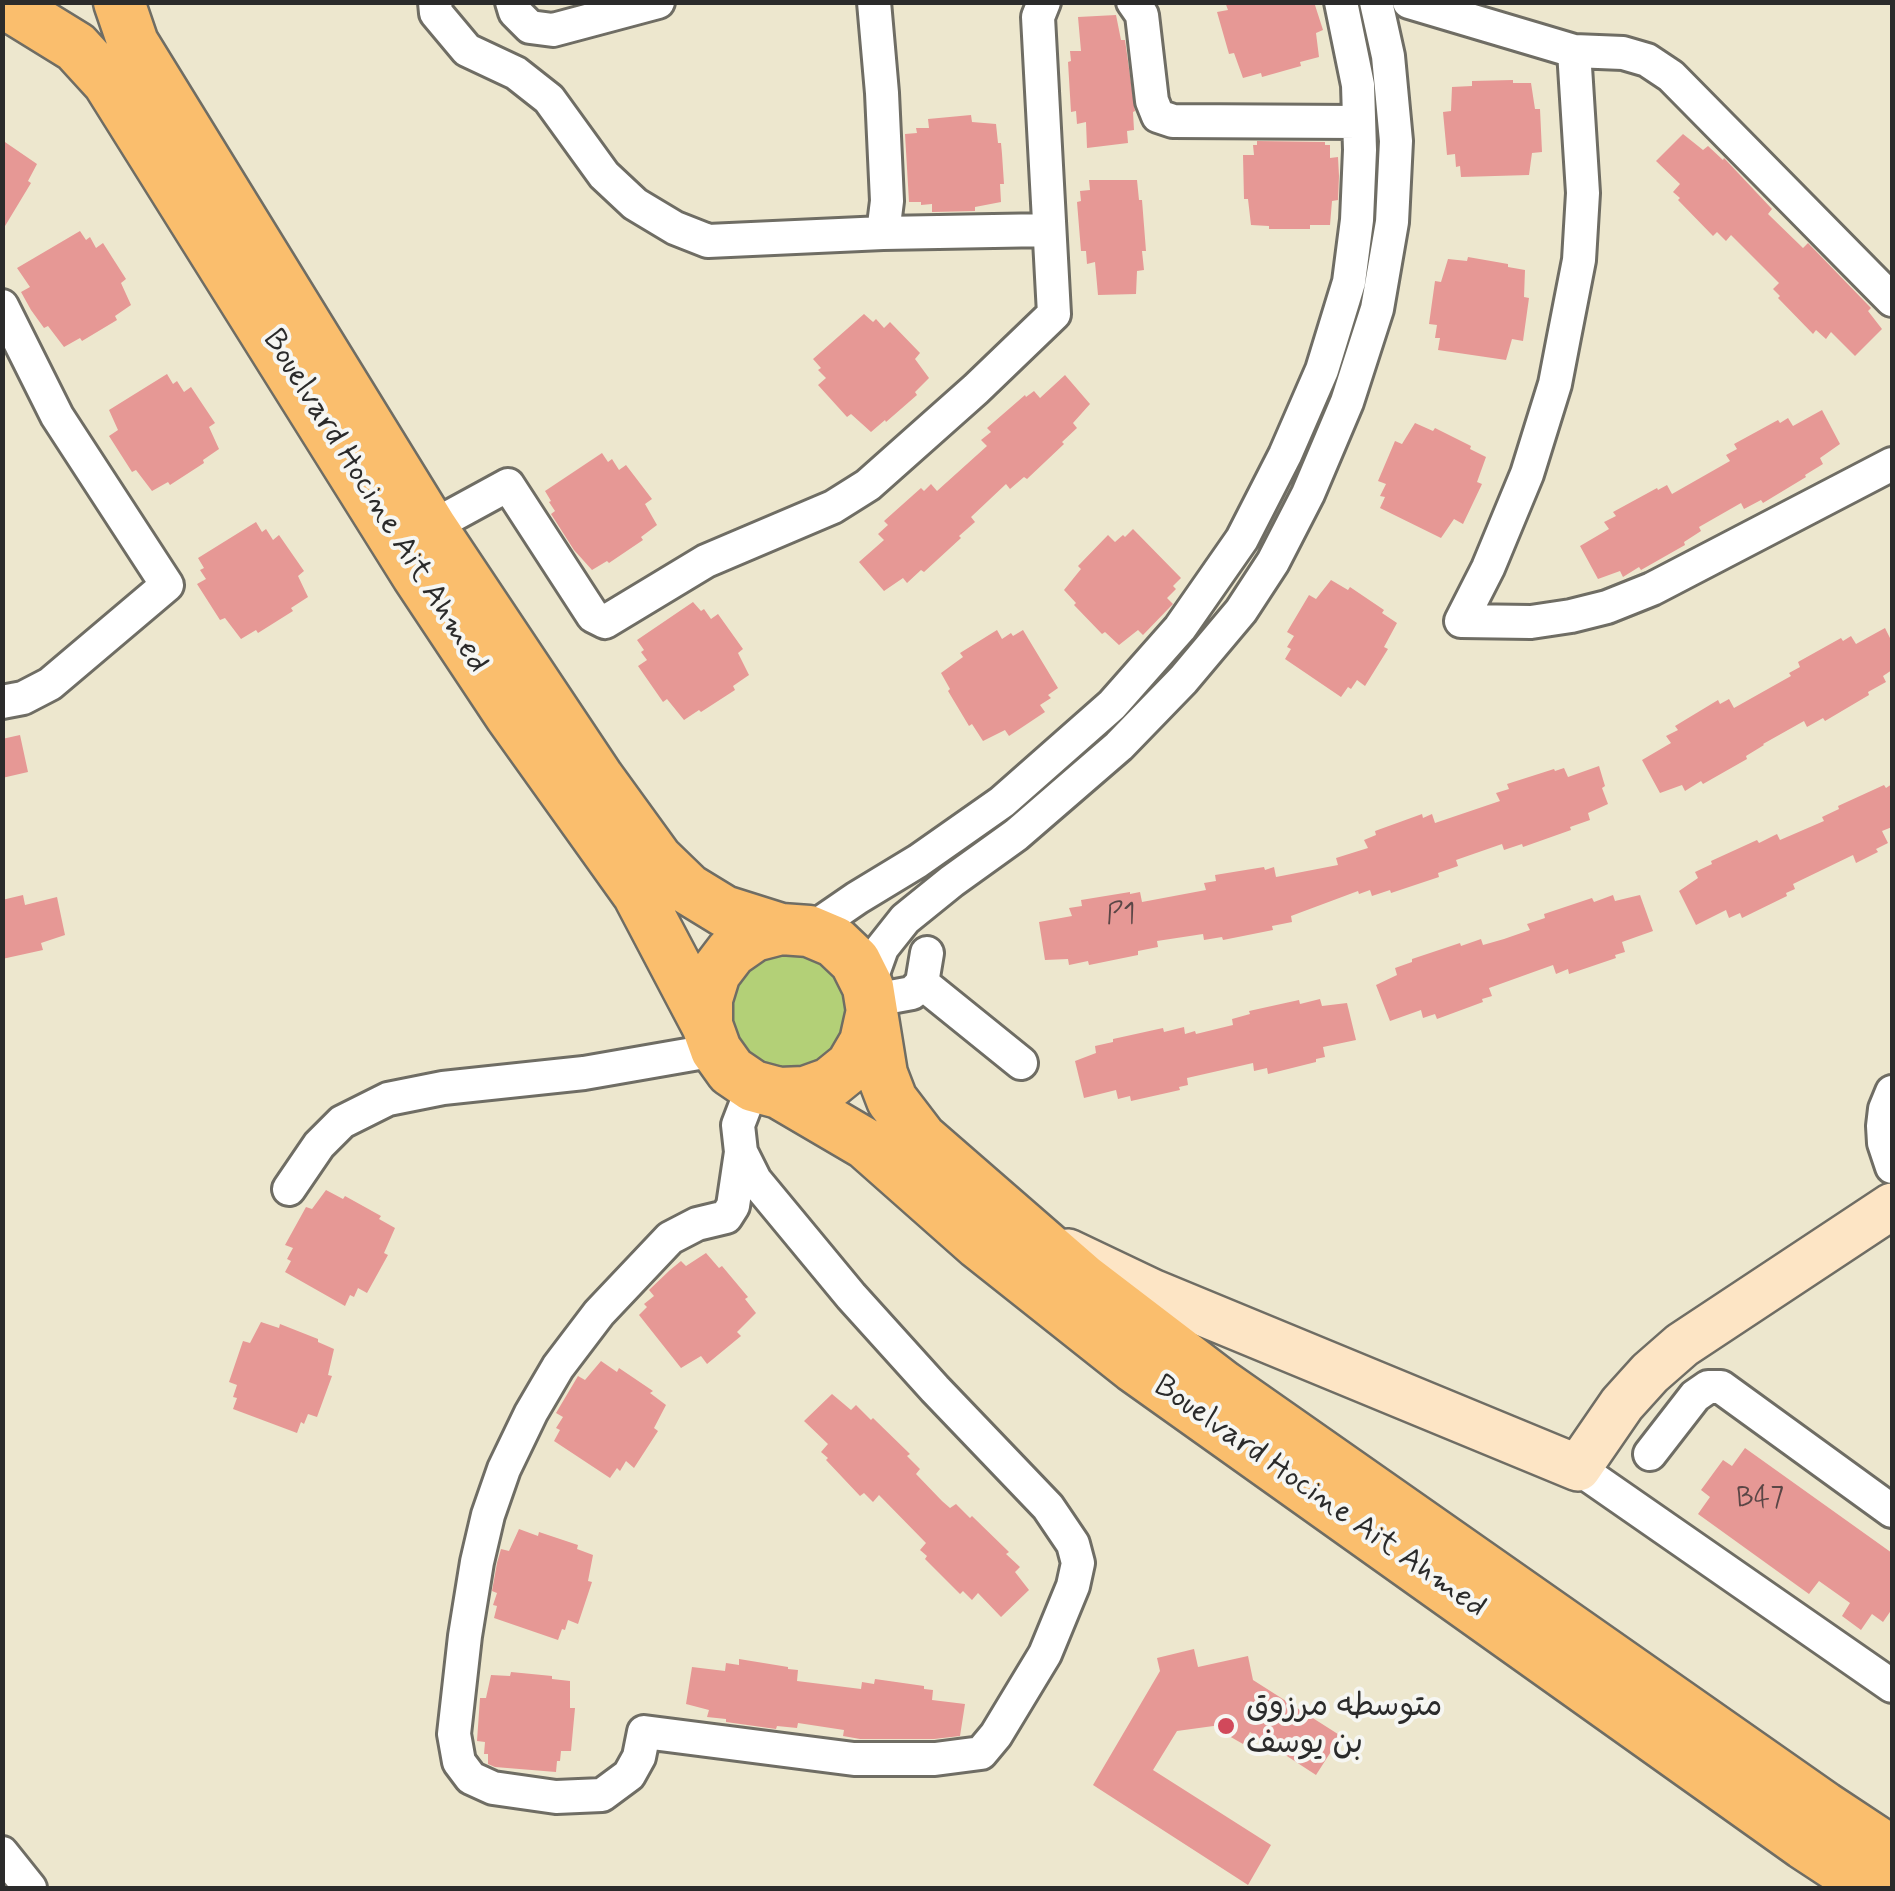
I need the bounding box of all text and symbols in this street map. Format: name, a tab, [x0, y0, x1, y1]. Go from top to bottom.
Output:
street label: Bouelvard Hocine Ait Ahmed	[252, 323, 496, 681]
house number: P1	[1106, 899, 1136, 933]
street label: Bouelvard Hocine Ait Ahmed	[1145, 1368, 1493, 1628]
house number: B47	[1736, 1483, 1784, 1517]
place label: متوسطه مرزوق بن يوسف	[1246, 1689, 1442, 1764]
marker: متوسطه مرزوق بن يوسف	[1215, 1715, 1237, 1737]

